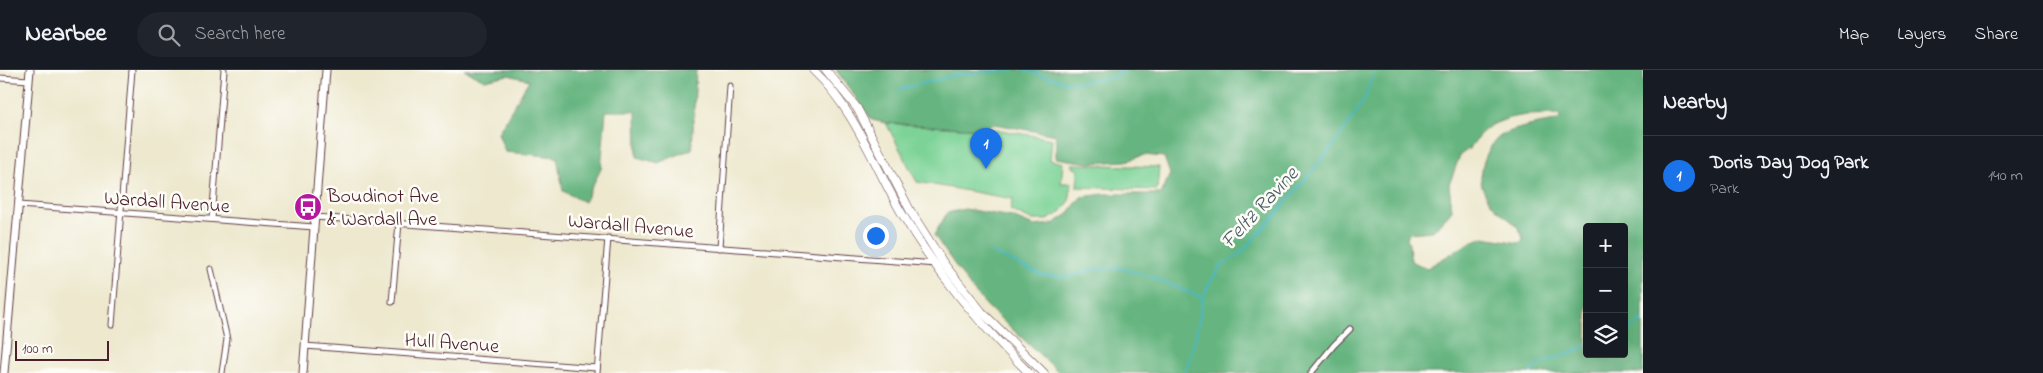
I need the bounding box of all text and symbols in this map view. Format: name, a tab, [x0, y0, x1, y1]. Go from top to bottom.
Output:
search box	[137, 12, 487, 57]
text: Nearbee	[25, 17, 107, 52]
icon: search	[155, 21, 183, 49]
text: Search here	[195, 21, 286, 48]
text: Map	[1839, 22, 1869, 48]
text: Layers	[1897, 22, 1947, 48]
text: Share	[1975, 22, 2018, 48]
text: Nearby	[1663, 88, 1727, 118]
pin: 1	[970, 128, 1002, 169]
text: Doris Day Dog Park	[1710, 150, 1869, 177]
water label: Feltz Ravine	[1215, 160, 1307, 256]
text: 1	[1676, 164, 1682, 188]
text: 140 m	[1988, 164, 2023, 188]
text: Park	[1710, 177, 1739, 201]
place label: Boudinot Ave & Wardall Ave	[326, 183, 439, 235]
street label: Wardall Avenue	[103, 185, 231, 222]
bus stop icon: Boudinot Ave & Wardall Ave	[293, 192, 323, 222]
street label: Wardall Avenue	[567, 208, 695, 247]
your location	[863, 223, 889, 249]
map controls	[1583, 223, 1628, 358]
button: +	[1583, 223, 1628, 268]
button: −	[1583, 268, 1628, 313]
button: layers	[1583, 313, 1628, 358]
street label: Hull Avenue	[404, 327, 500, 362]
scale bar	[15, 338, 109, 361]
text: 100 m	[22, 339, 53, 360]

